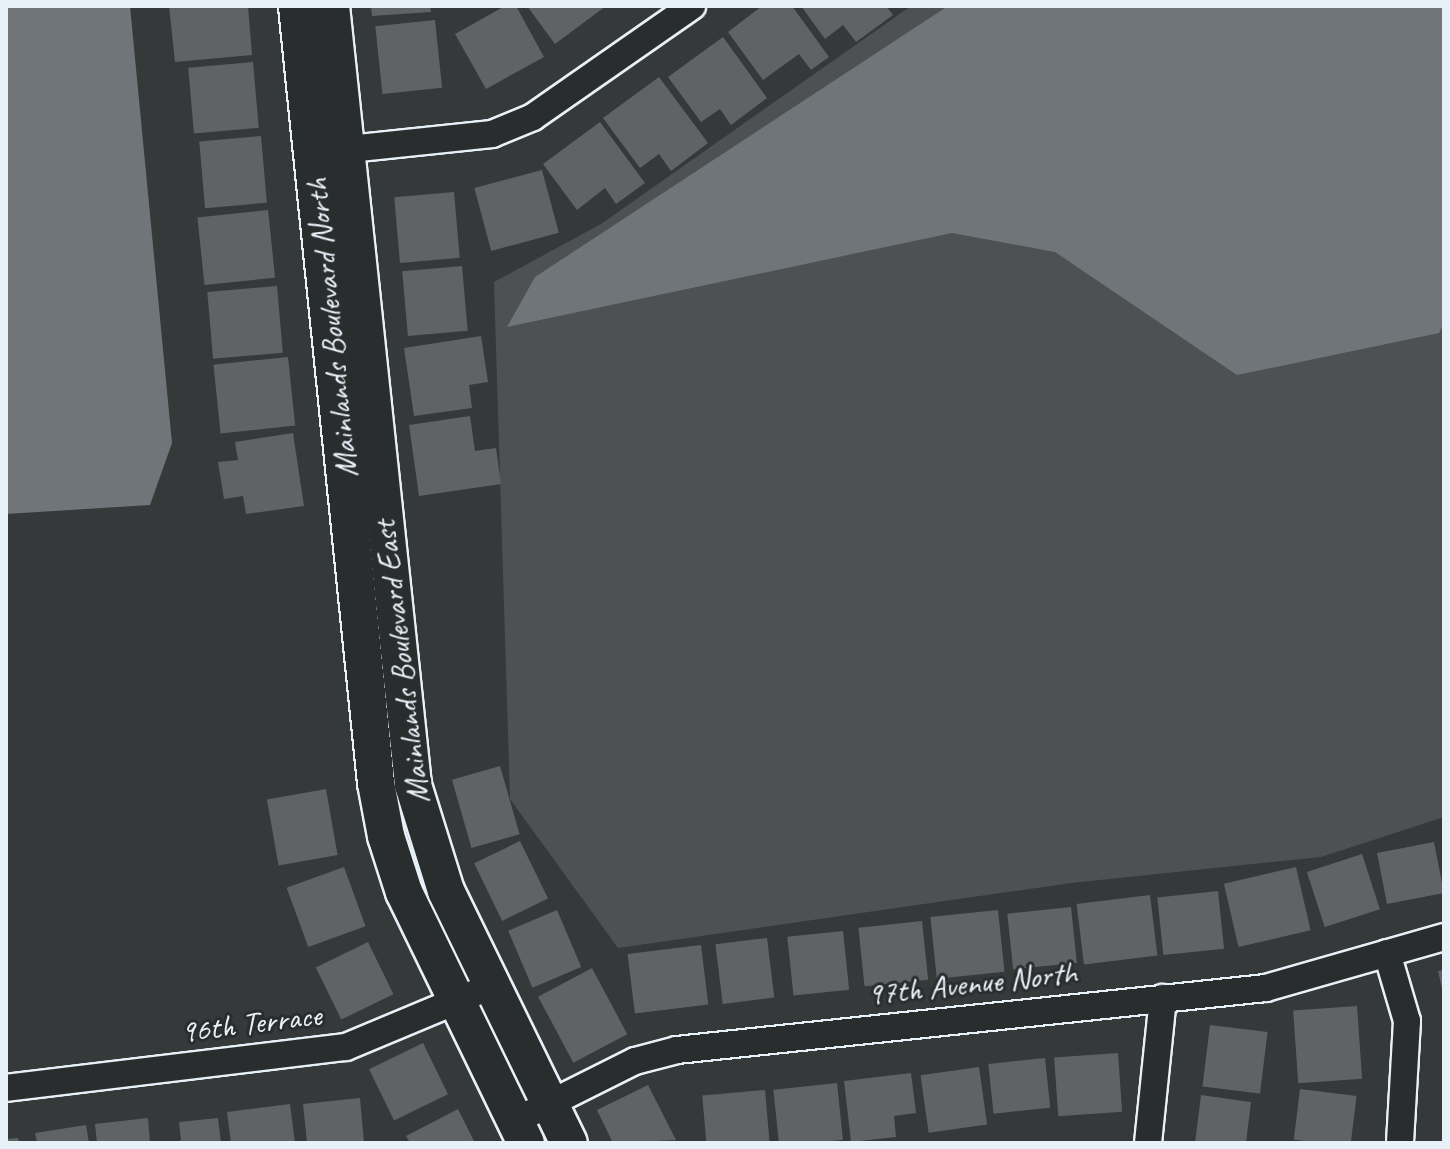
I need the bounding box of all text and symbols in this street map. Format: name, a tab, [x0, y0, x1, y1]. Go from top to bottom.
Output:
street label: Mainlands Boulevard North	[297, 176, 367, 480]
street label: Mainlands Boulevard East	[366, 518, 438, 806]
street label: 97th Avenue North	[866, 954, 1078, 1014]
street label: 96th Terrace	[178, 996, 324, 1052]

